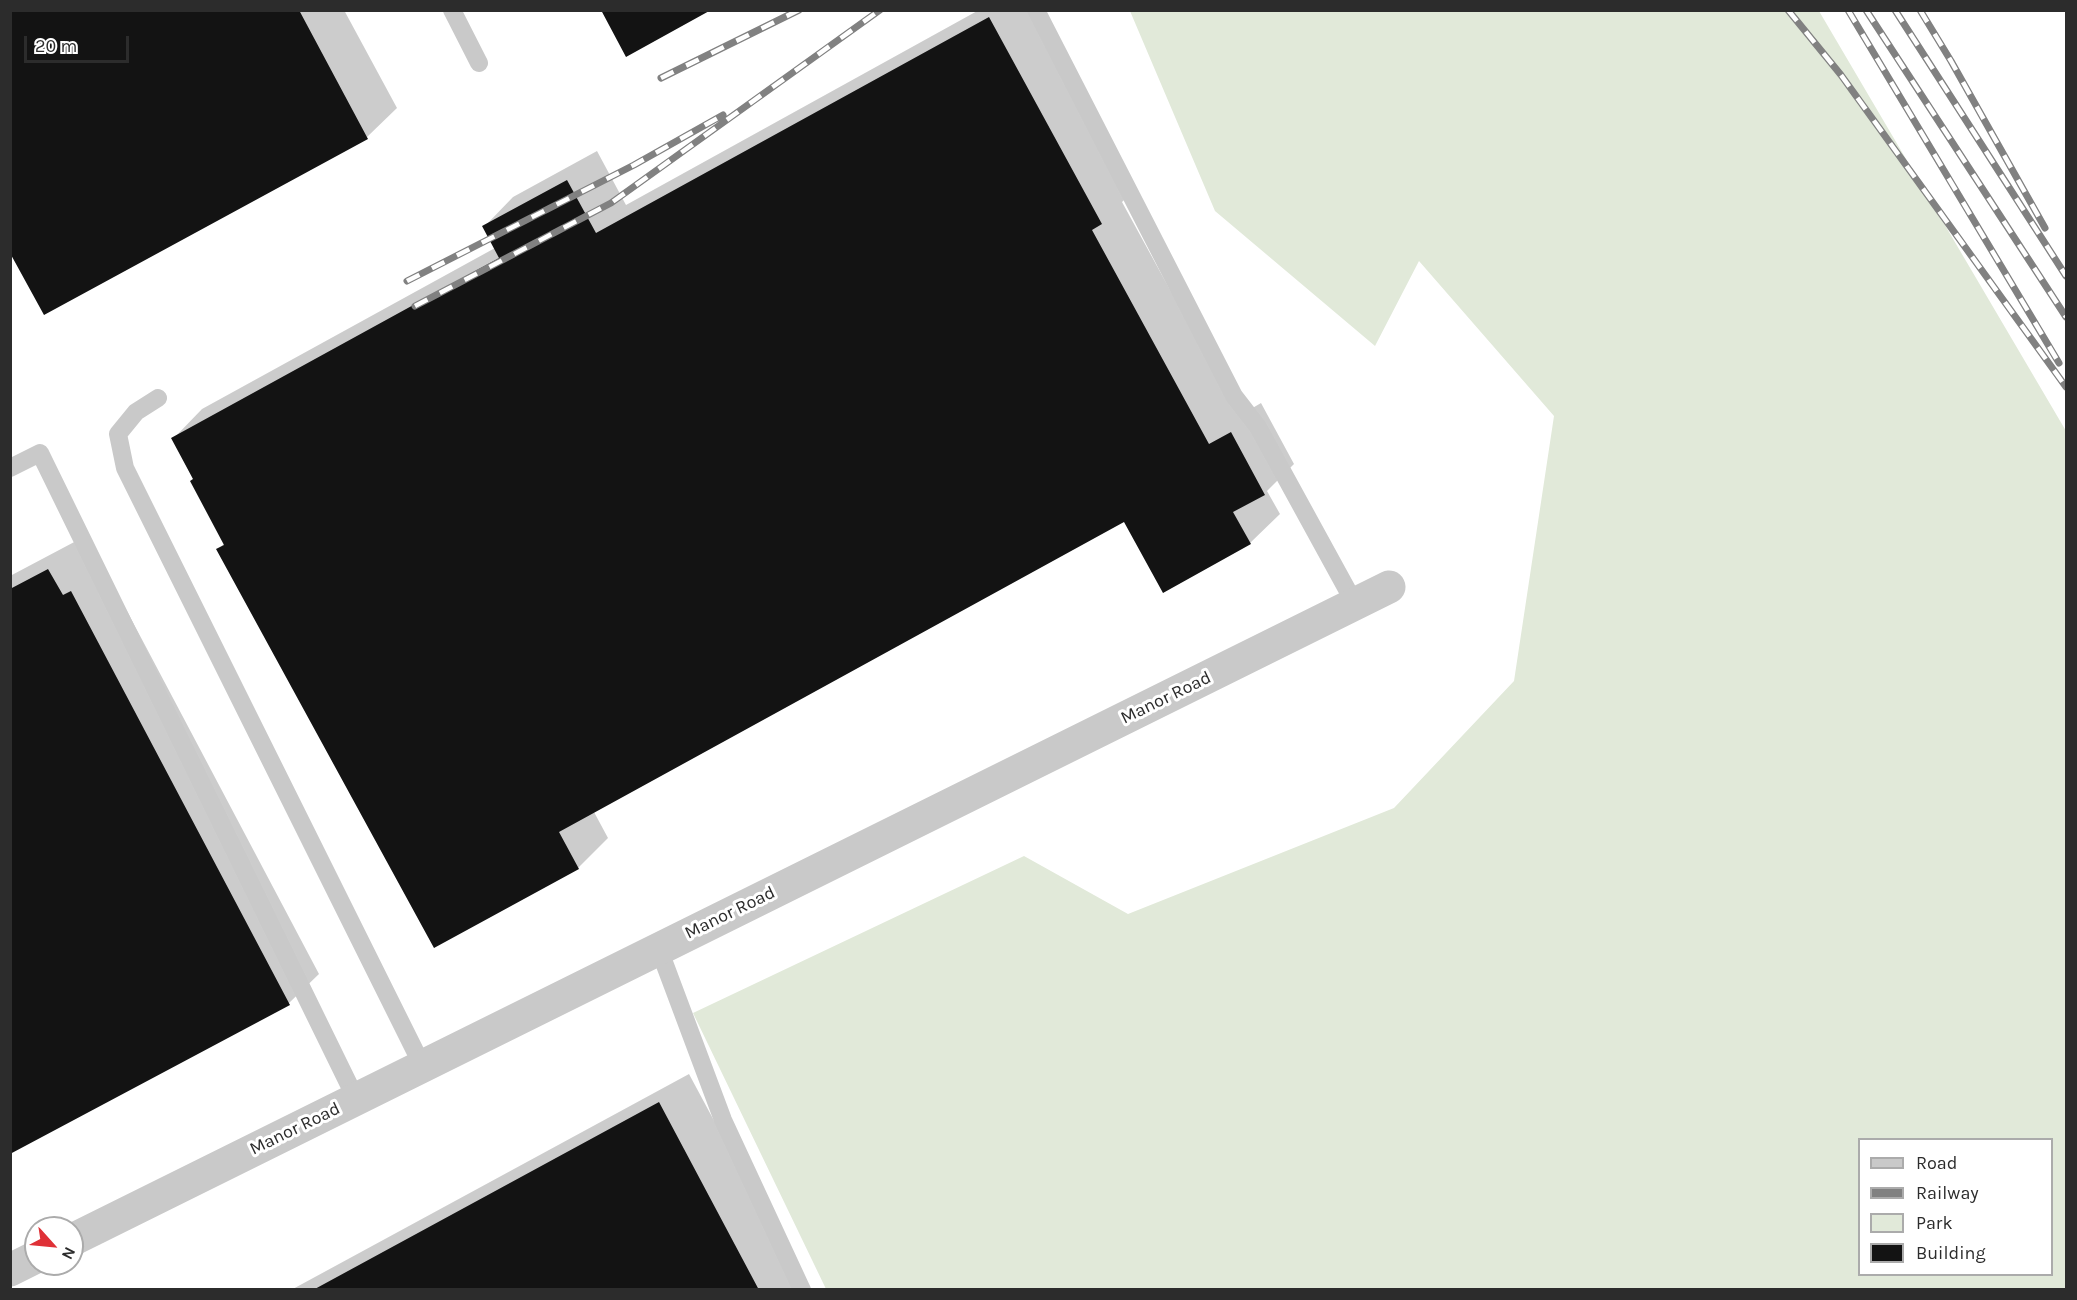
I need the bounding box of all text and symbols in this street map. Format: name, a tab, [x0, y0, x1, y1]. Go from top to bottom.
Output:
scale bar	[27, 24, 132, 62]
text: 20 m	[35, 35, 77, 57]
street label: Manor Road	[1117, 667, 1215, 729]
street label: Manor Road	[681, 882, 779, 944]
street label: Manor Road	[246, 1098, 344, 1160]
legend	[1858, 1138, 2053, 1276]
text: Road	[1916, 1152, 1957, 1174]
text: Railway	[1916, 1182, 1979, 1204]
text: Park	[1916, 1212, 1953, 1234]
north arrow	[24, 1216, 84, 1276]
text: Building	[1916, 1242, 1986, 1264]
text: N	[58, 1244, 80, 1263]

